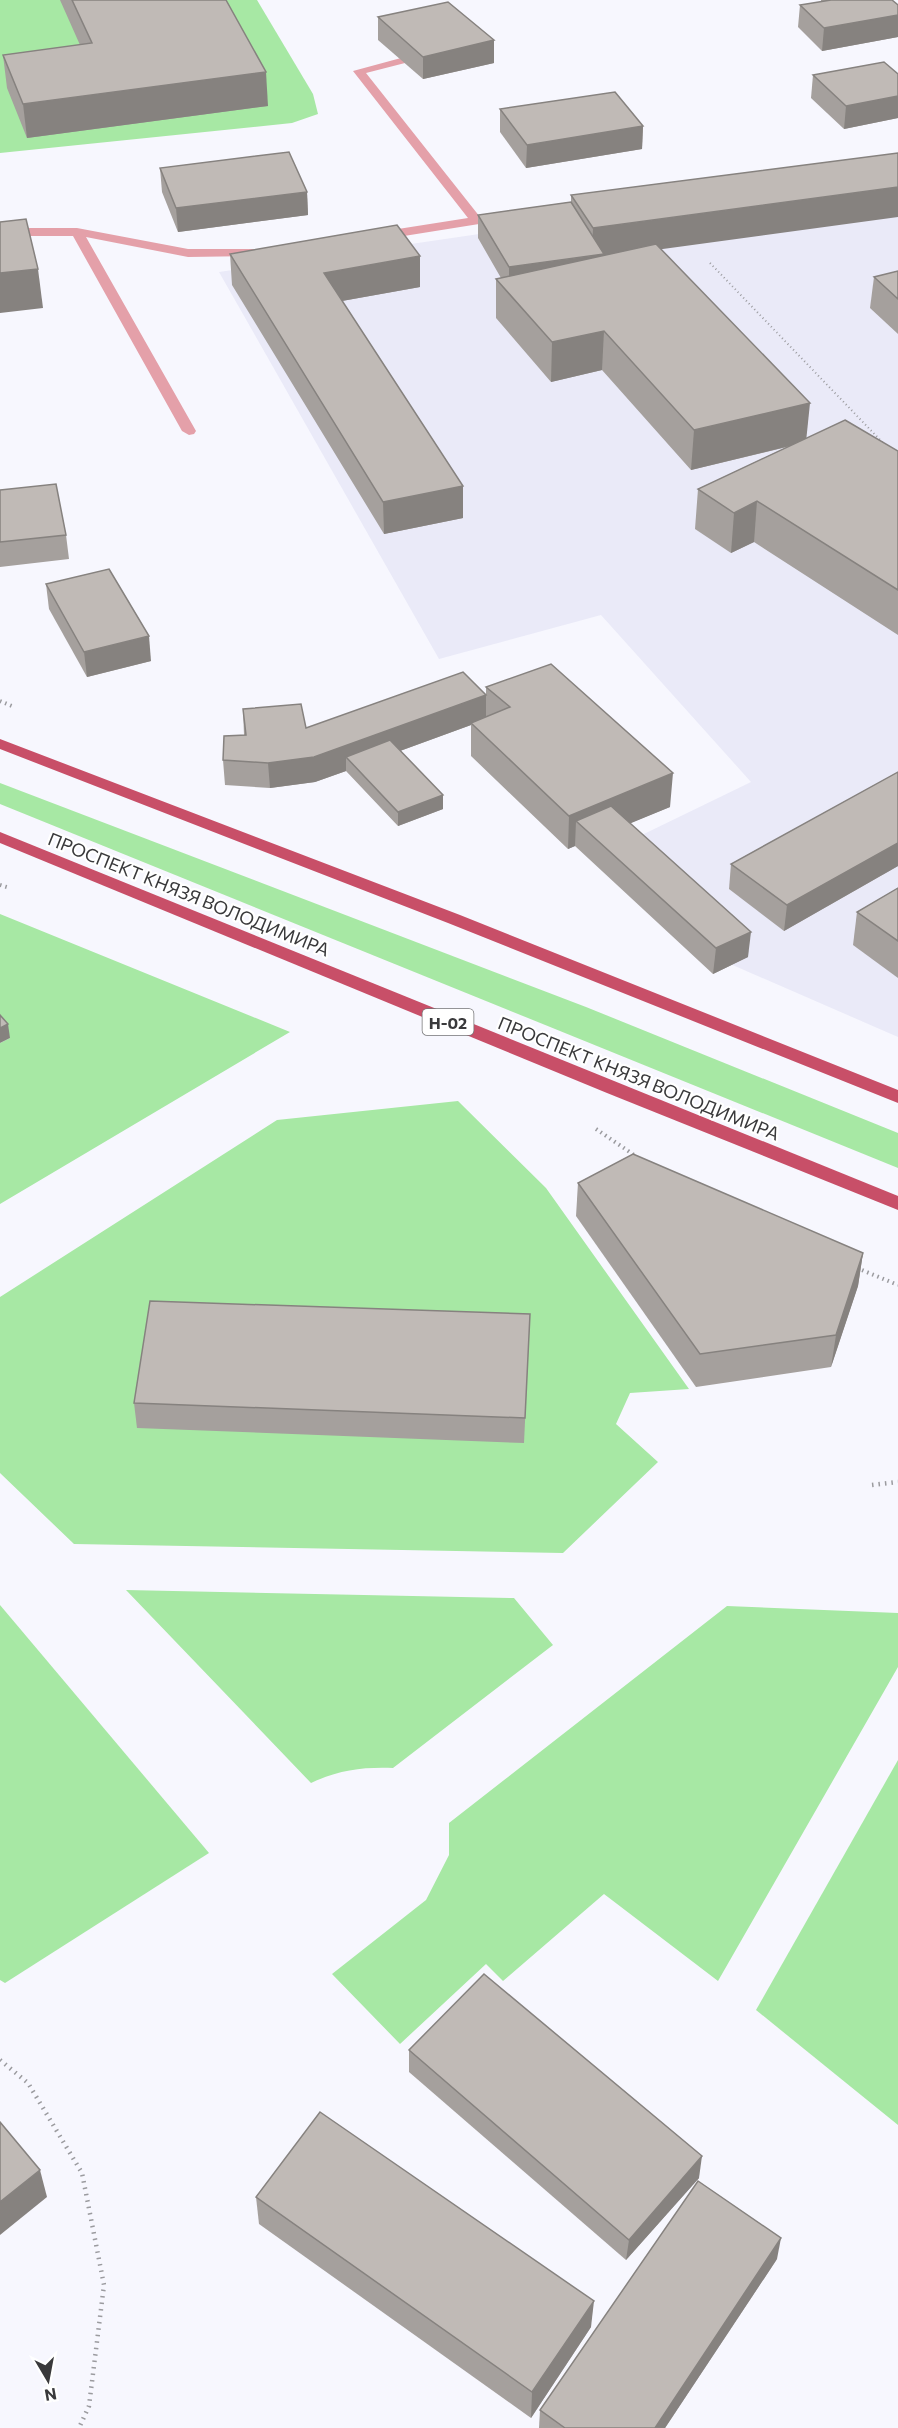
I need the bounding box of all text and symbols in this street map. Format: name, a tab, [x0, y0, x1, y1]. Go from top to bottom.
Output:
street label: ПРОСПЕКТ КНЯЗЯ ВОЛОДИМИРА	[45, 827, 333, 961]
road number: Н-02	[422, 1009, 474, 1035]
street label: ПРОСПЕКТ КНЯЗЯ ВОЛОДИМИРА	[495, 1011, 783, 1145]
north arrow	[18, 2350, 78, 2410]
text: N	[43, 2385, 58, 2406]

